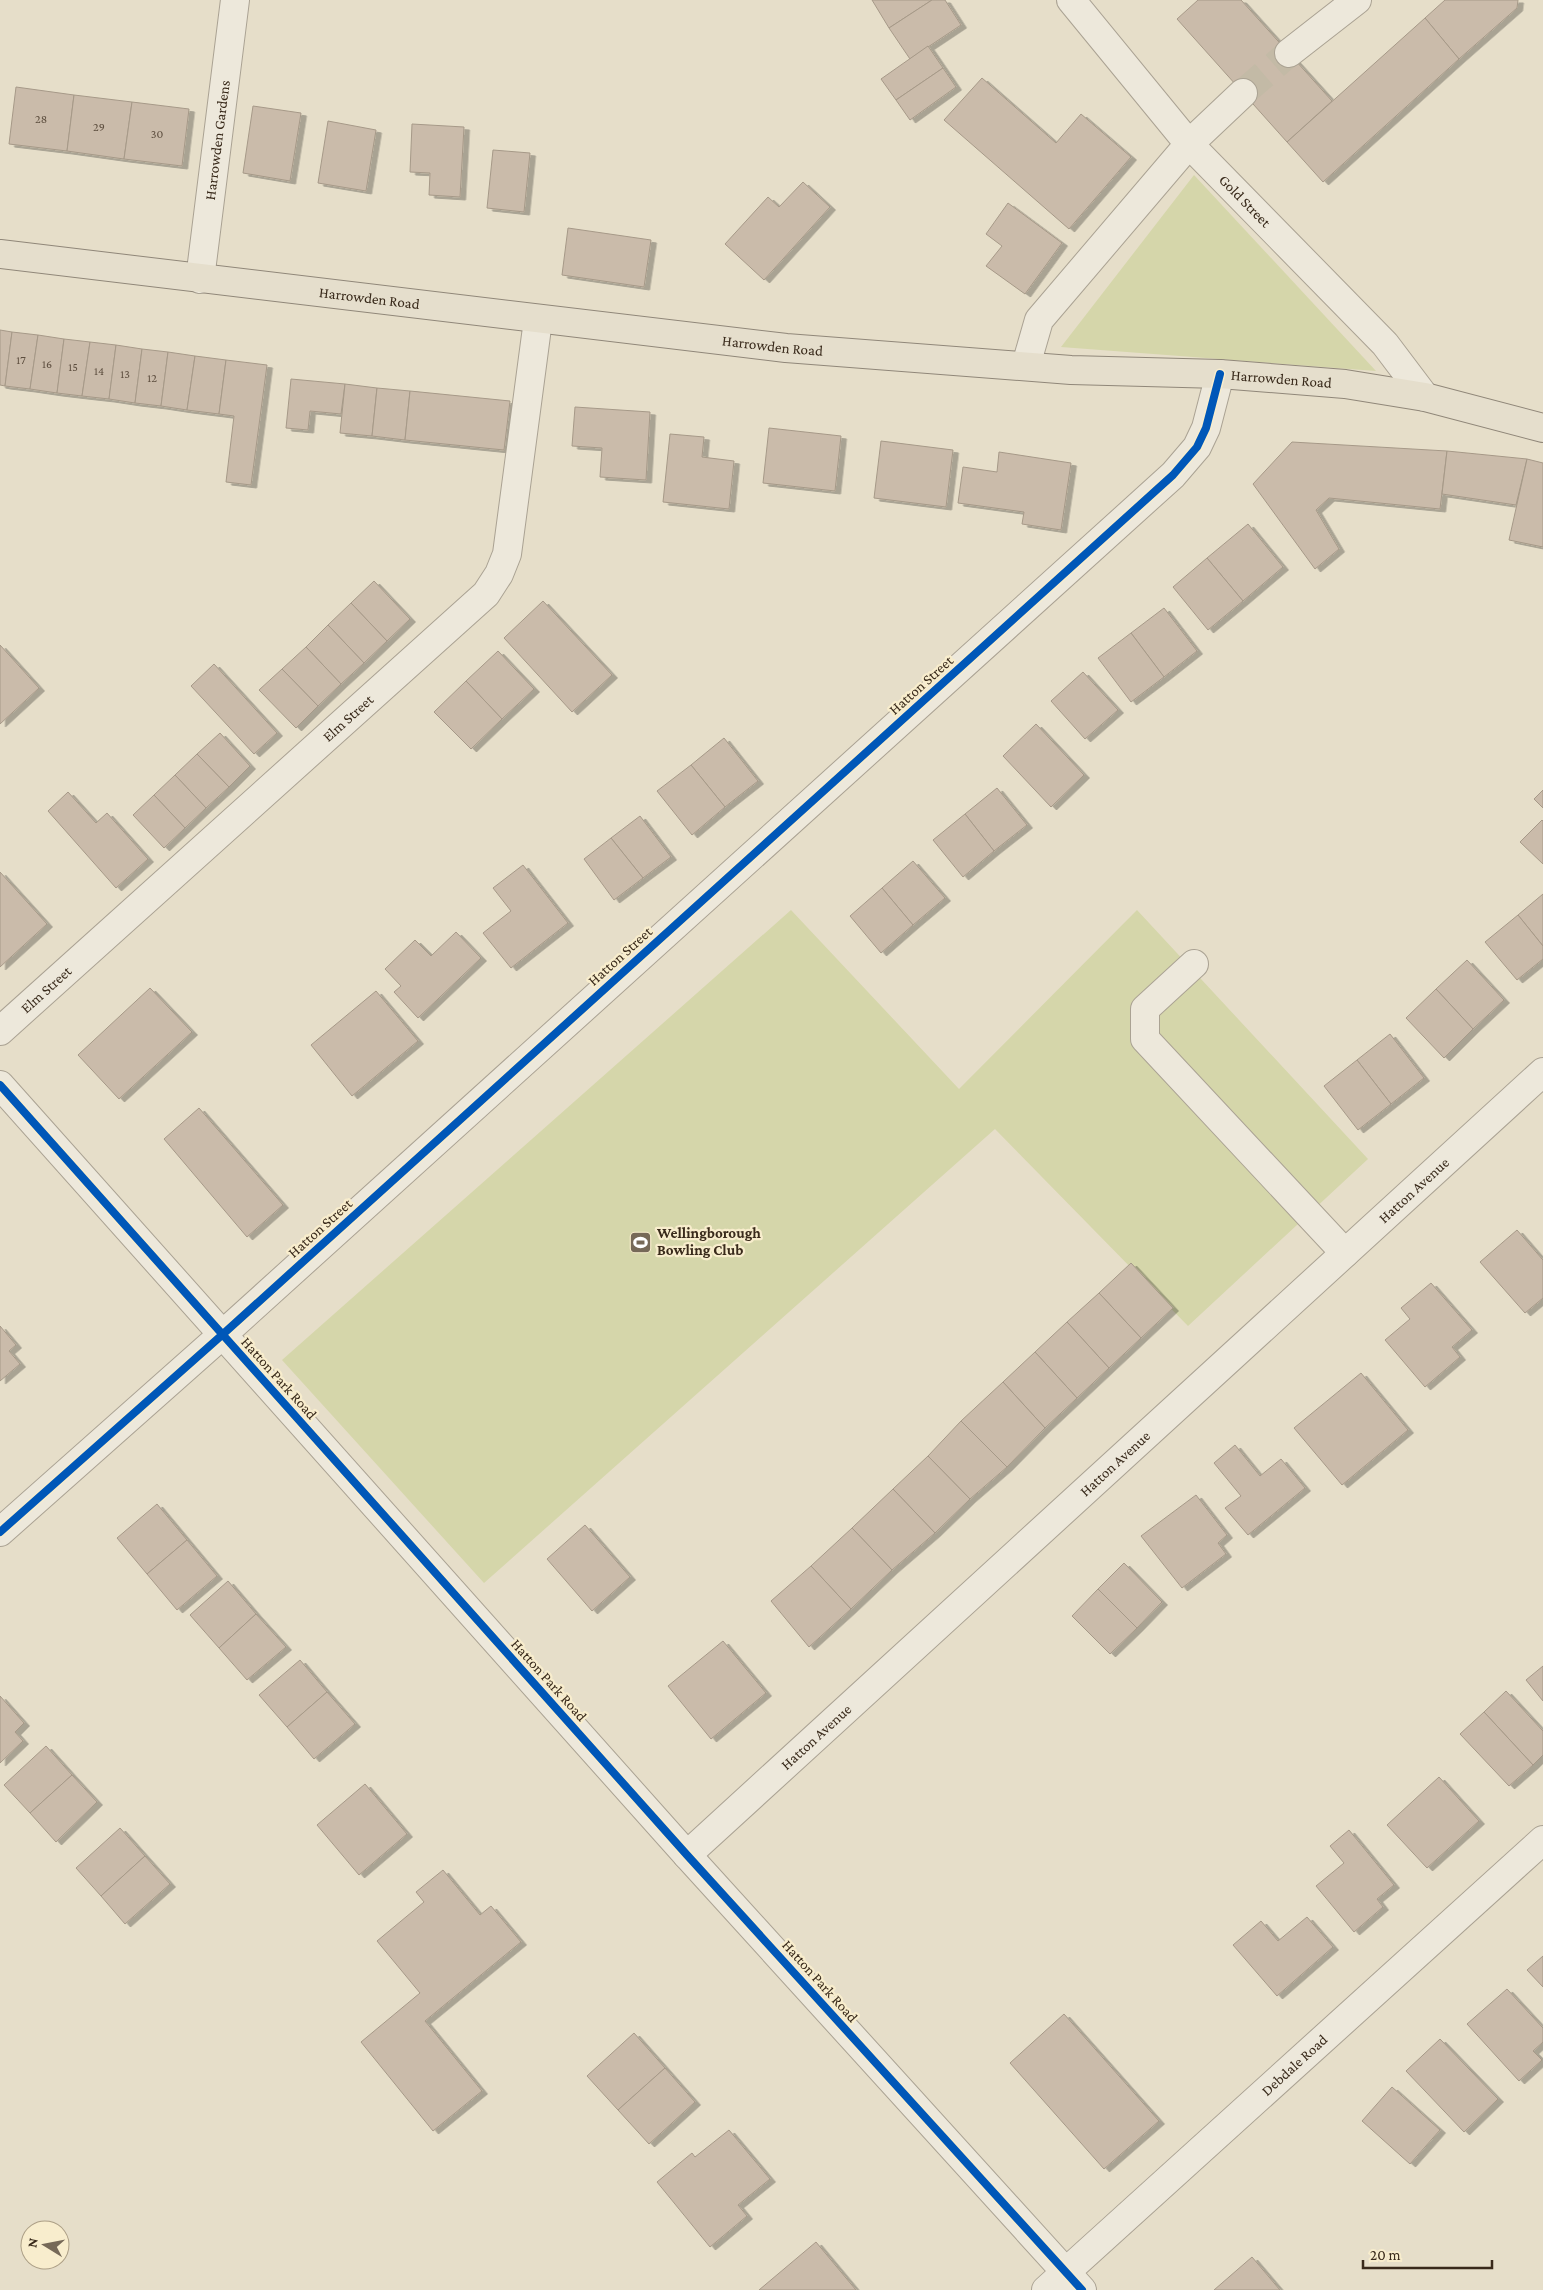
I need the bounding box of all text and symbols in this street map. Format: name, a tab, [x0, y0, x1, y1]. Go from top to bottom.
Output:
street label: Harrowden Gardens	[202, 79, 233, 201]
house number: 28	[35, 112, 47, 126]
house number: 29	[93, 120, 105, 134]
house number: 30	[151, 127, 163, 141]
street label: Gold Street	[1216, 172, 1275, 231]
street label: Harrowden Road	[318, 284, 421, 312]
street label: Harrowden Road	[721, 332, 824, 359]
house number: 17	[16, 353, 26, 367]
house number: 16	[42, 357, 52, 371]
house number: 15	[68, 360, 78, 374]
house number: 14	[94, 364, 104, 378]
house number: 13	[120, 367, 130, 381]
street label: Harrowden Road	[1230, 367, 1333, 391]
house number: 12	[147, 371, 157, 385]
street label: Hatton Street	[886, 652, 957, 718]
street label: Elm Street	[320, 691, 377, 745]
street label: Hatton Street	[585, 923, 656, 989]
street label: Elm Street	[18, 962, 75, 1016]
street label: Hatton Avenue	[1375, 1154, 1452, 1226]
street label: Hatton Street	[285, 1195, 356, 1261]
place label: Wellingborough Bowling Club	[656, 1225, 761, 1258]
sports icon: Wellingborough Bowling Club	[629, 1230, 653, 1254]
street label: Hatton Park Road	[238, 1334, 320, 1422]
street label: Hatton Avenue	[1077, 1427, 1154, 1500]
street label: Hatton Park Road	[508, 1636, 590, 1724]
street label: Hatton Avenue	[778, 1701, 855, 1773]
street label: Hatton Park Road	[779, 1937, 861, 2025]
street label: Debdale Road	[1258, 2031, 1331, 2099]
north arrow	[20, 2220, 70, 2270]
text: N	[23, 2236, 41, 2249]
scale bar	[1363, 2238, 1492, 2270]
text: 20 m	[1370, 2247, 1401, 2263]

